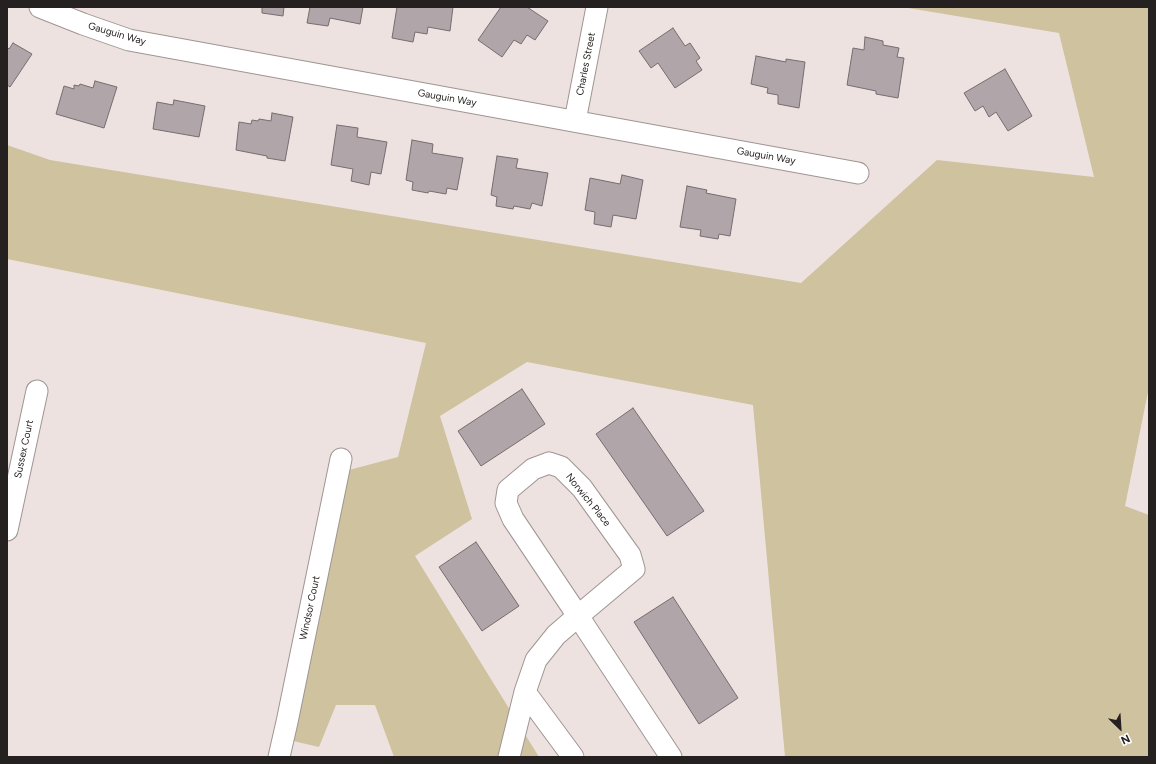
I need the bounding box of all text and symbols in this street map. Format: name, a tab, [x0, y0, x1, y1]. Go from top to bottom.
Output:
street label: Gauguin Way	[87, 20, 147, 48]
street label: Charles Street	[574, 31, 598, 97]
street label: Gauguin Way	[417, 87, 477, 109]
street label: Gauguin Way	[736, 145, 796, 167]
street label: Sussex Court	[12, 419, 36, 479]
street label: Norwich Place	[563, 471, 613, 529]
street label: Windsor Court	[297, 575, 323, 641]
north arrow	[1100, 708, 1140, 748]
text: N	[1119, 732, 1132, 747]

